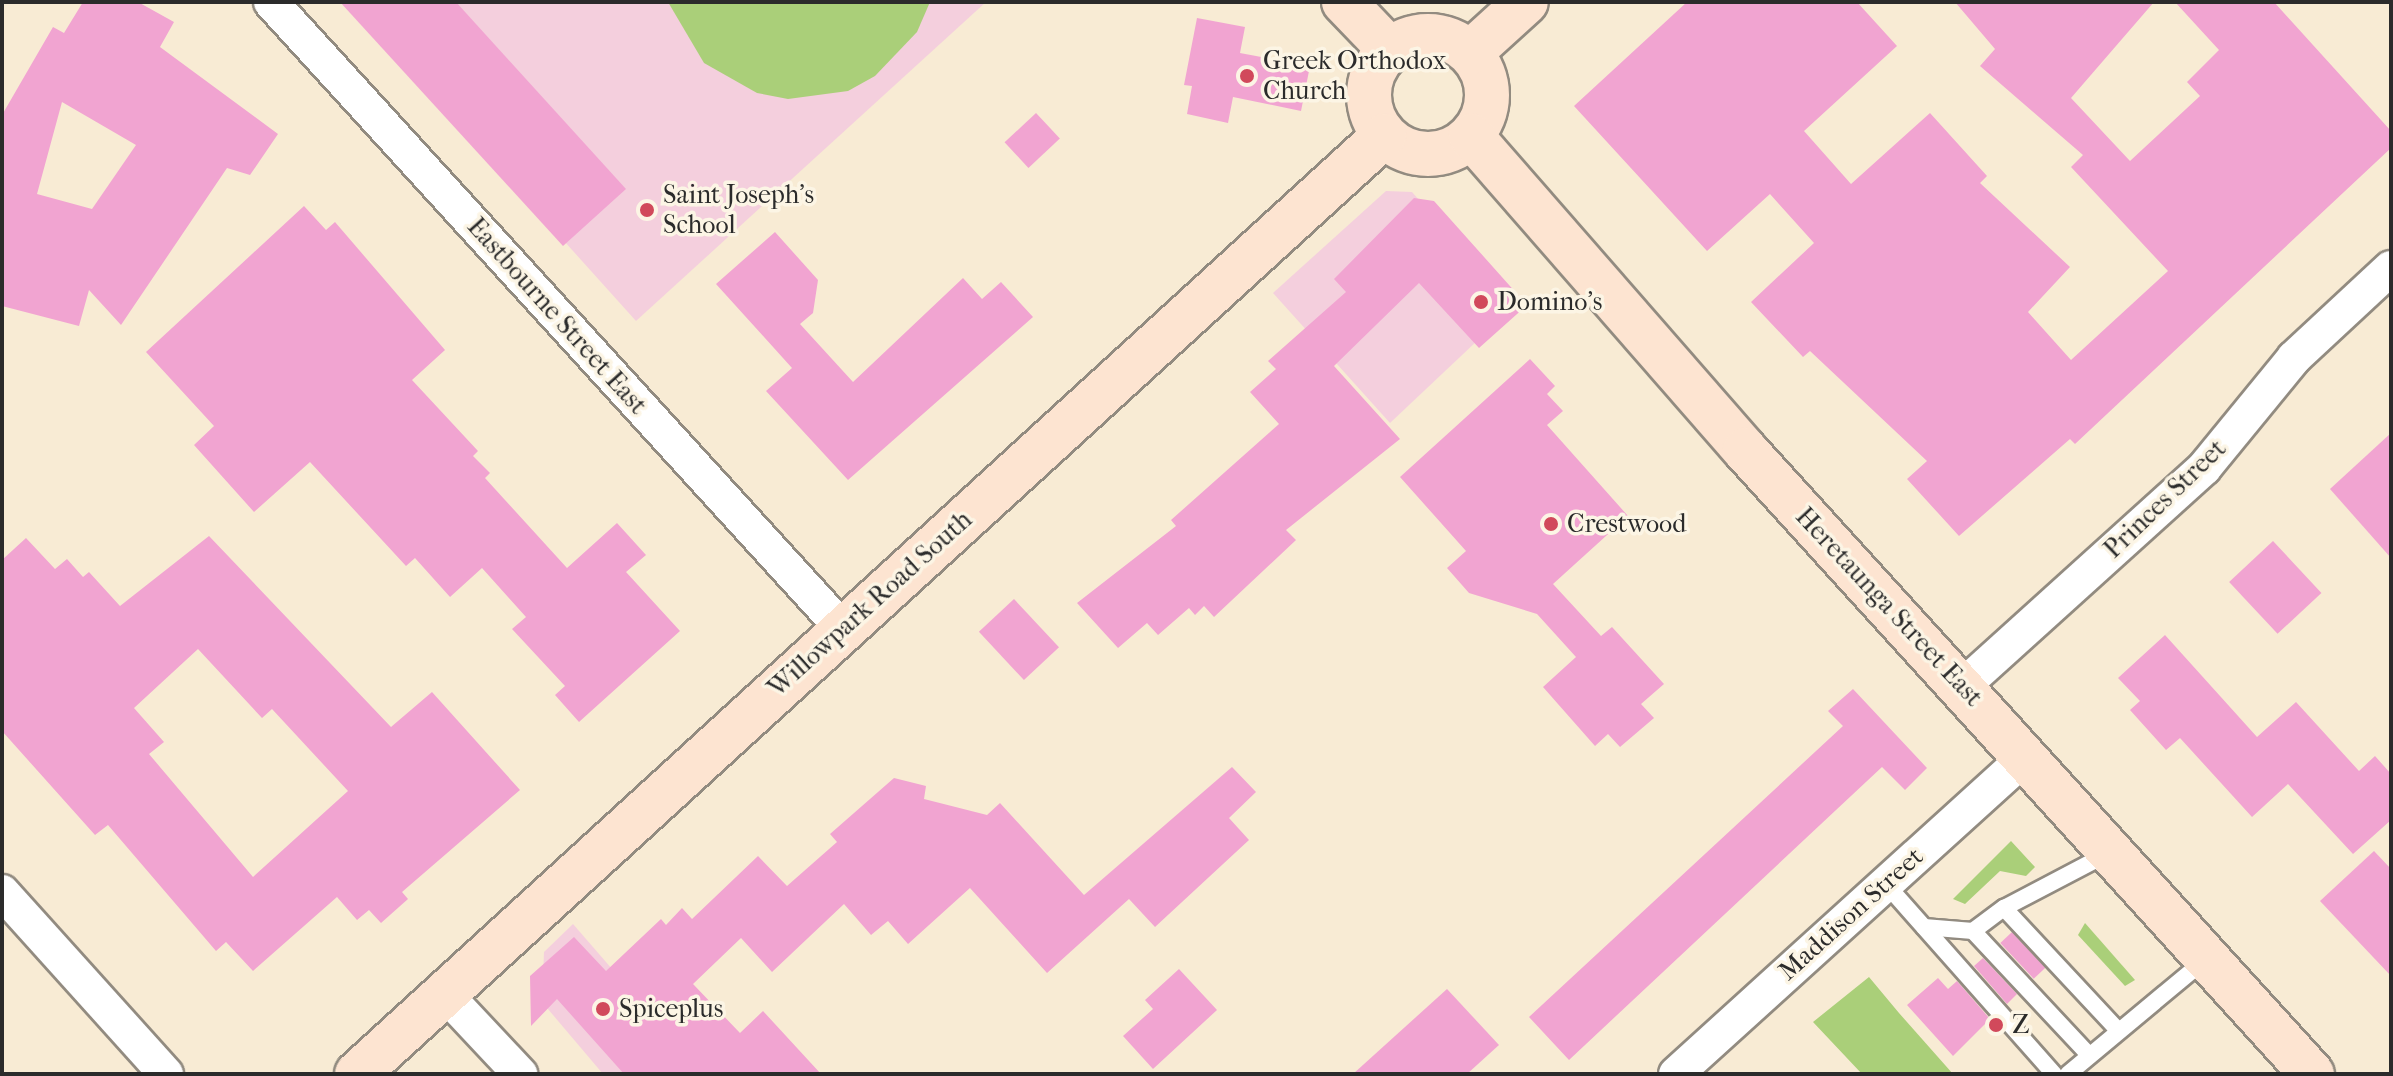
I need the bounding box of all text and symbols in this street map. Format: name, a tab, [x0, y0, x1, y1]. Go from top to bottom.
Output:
place label: Greek Orthodox Church	[1263, 45, 1446, 106]
marker: Greek Orthodox Church	[1238, 67, 1256, 85]
place label: Saint Joseph's School	[663, 179, 814, 240]
marker: Saint Joseph's School	[638, 201, 656, 219]
street label: Eastbourne Street East	[461, 211, 653, 421]
place label: Domino's	[1497, 286, 1602, 318]
marker: Domino's	[1472, 293, 1490, 311]
street label: Princes Street	[2098, 433, 2232, 565]
street label: Heretaunga Street East	[1789, 501, 1989, 713]
street label: Willowpark Road South	[762, 504, 978, 704]
place label: Crestwood	[1567, 508, 1686, 540]
marker: Crestwood	[1542, 515, 1560, 533]
street label: Maddison Street	[1772, 841, 1930, 987]
place label: Spiceplus	[619, 993, 723, 1025]
marker: Spiceplus	[594, 1000, 612, 1018]
place label: Z	[2012, 1009, 2030, 1041]
marker: Z	[1987, 1016, 2005, 1034]

